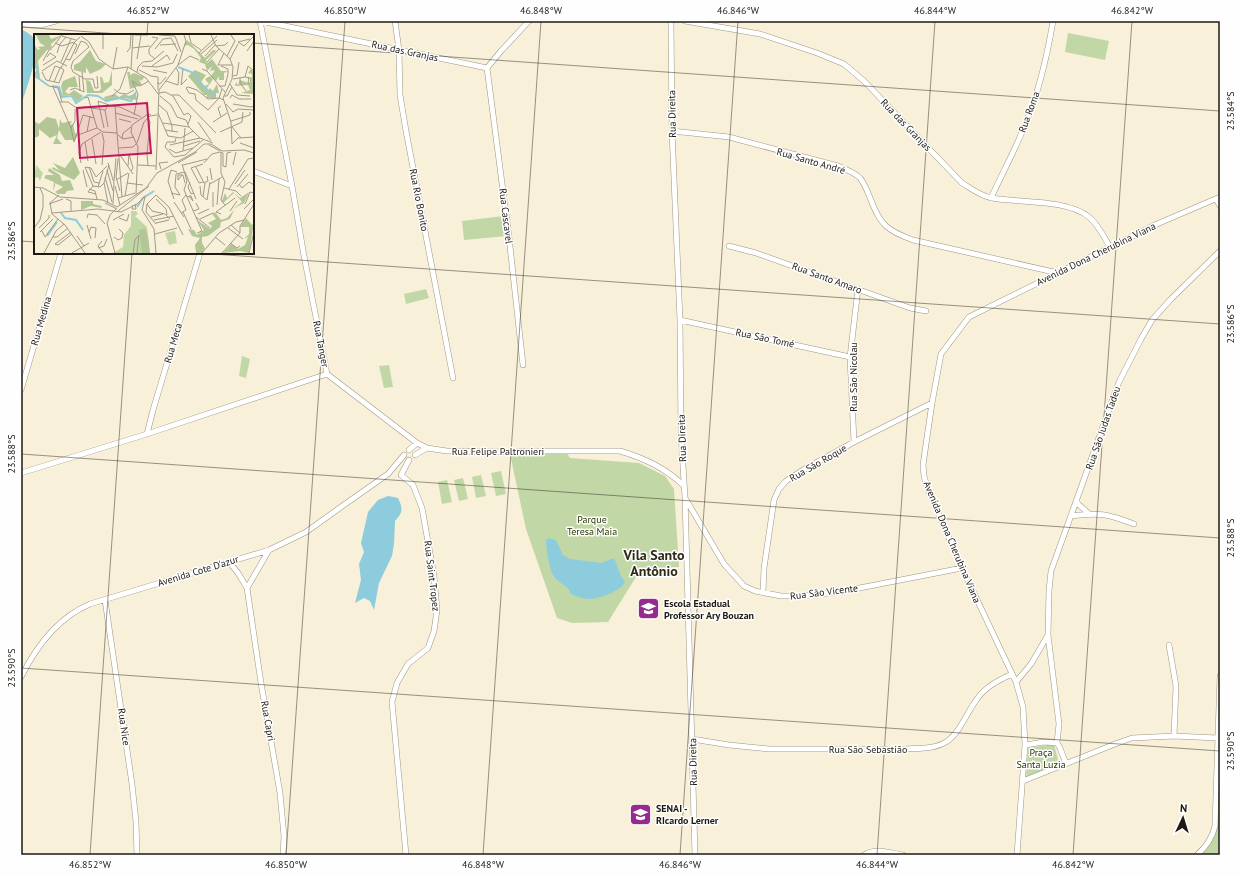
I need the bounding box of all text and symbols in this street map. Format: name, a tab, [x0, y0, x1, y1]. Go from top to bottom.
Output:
text: 46.852°W	[127, 4, 170, 17]
text: 46.850°W	[324, 4, 367, 17]
text: 46.848°W	[520, 4, 563, 17]
text: 46.846°W	[717, 4, 760, 17]
text: 46.844°W	[914, 4, 957, 17]
text: 46.842°W	[1111, 4, 1154, 17]
inset map	[34, 34, 254, 254]
street label: Rua das Granjas	[370, 38, 440, 64]
street label: Rua Direita	[665, 90, 679, 138]
street label: Rua Roma	[1016, 90, 1042, 134]
text: 23.584°S	[1224, 92, 1237, 130]
street label: Rua das Granjas	[878, 96, 934, 154]
street label: Rua Santo André	[775, 145, 847, 177]
street label: Rua Rio Bonito	[407, 168, 431, 232]
street label: Rua Cascavel	[496, 188, 516, 245]
street label: Avenida Dona Cherubina Viana	[1034, 219, 1158, 289]
text: 23.586°S	[5, 222, 18, 260]
street label: Rua Santo Amaro	[790, 259, 864, 297]
street label: Rua Medina	[28, 295, 54, 347]
text: 23.586°S	[1224, 305, 1237, 343]
street label: Rua Tanger	[310, 320, 332, 369]
street label: Rua Meca	[161, 321, 185, 365]
street label: Rua São Tomé	[734, 325, 796, 351]
street label: Rua São Nicolau	[847, 342, 860, 412]
street label: Rua São Judas Tadeu	[1083, 384, 1123, 472]
street label: Rua Direita	[675, 414, 689, 462]
text: 23.588°S	[5, 435, 18, 473]
street label: Rua São Roque	[787, 441, 849, 485]
street label: Rua Felipe Paltronieri	[452, 445, 544, 458]
street label: Avenida Dona Cherubina Viana	[920, 479, 984, 605]
park label: Parque Teresa Maia	[567, 513, 617, 538]
text: 23.588°S	[1224, 519, 1237, 557]
street label: Rua Saint Tropez	[421, 540, 443, 612]
district label: Vila Santo Antônio	[622, 546, 685, 580]
street label: Avenida Cote D'azur	[156, 552, 241, 590]
street label: Rua São Vicente	[789, 581, 859, 603]
school or university icon: Escola Estadual Professor Ary Bouzan	[636, 596, 662, 622]
place label: Escola Estadual Professor Ary Bouzan	[664, 597, 754, 622]
text: 23.590°S	[5, 649, 18, 687]
street label: Rua Capri	[258, 700, 278, 742]
street label: Rua Nice	[115, 707, 133, 747]
text: 23.590°S	[1224, 732, 1237, 770]
street label: Rua Direita	[686, 738, 700, 786]
street label: Rua São Sebastião	[829, 743, 907, 756]
park label: Praça Santa Luzia	[1016, 746, 1066, 771]
north arrow	[1163, 798, 1203, 838]
school or university icon: SENAI - RIcardo Lerner	[627, 801, 653, 827]
text: N	[1180, 801, 1188, 815]
place label: SENAI - RIcardo Lerner	[656, 802, 719, 827]
text: 46.852°W	[69, 858, 112, 871]
text: 46.850°W	[265, 858, 308, 871]
text: 46.848°W	[462, 858, 505, 871]
text: 46.846°W	[659, 858, 702, 871]
text: 46.844°W	[856, 858, 899, 871]
text: 46.842°W	[1052, 858, 1095, 871]

